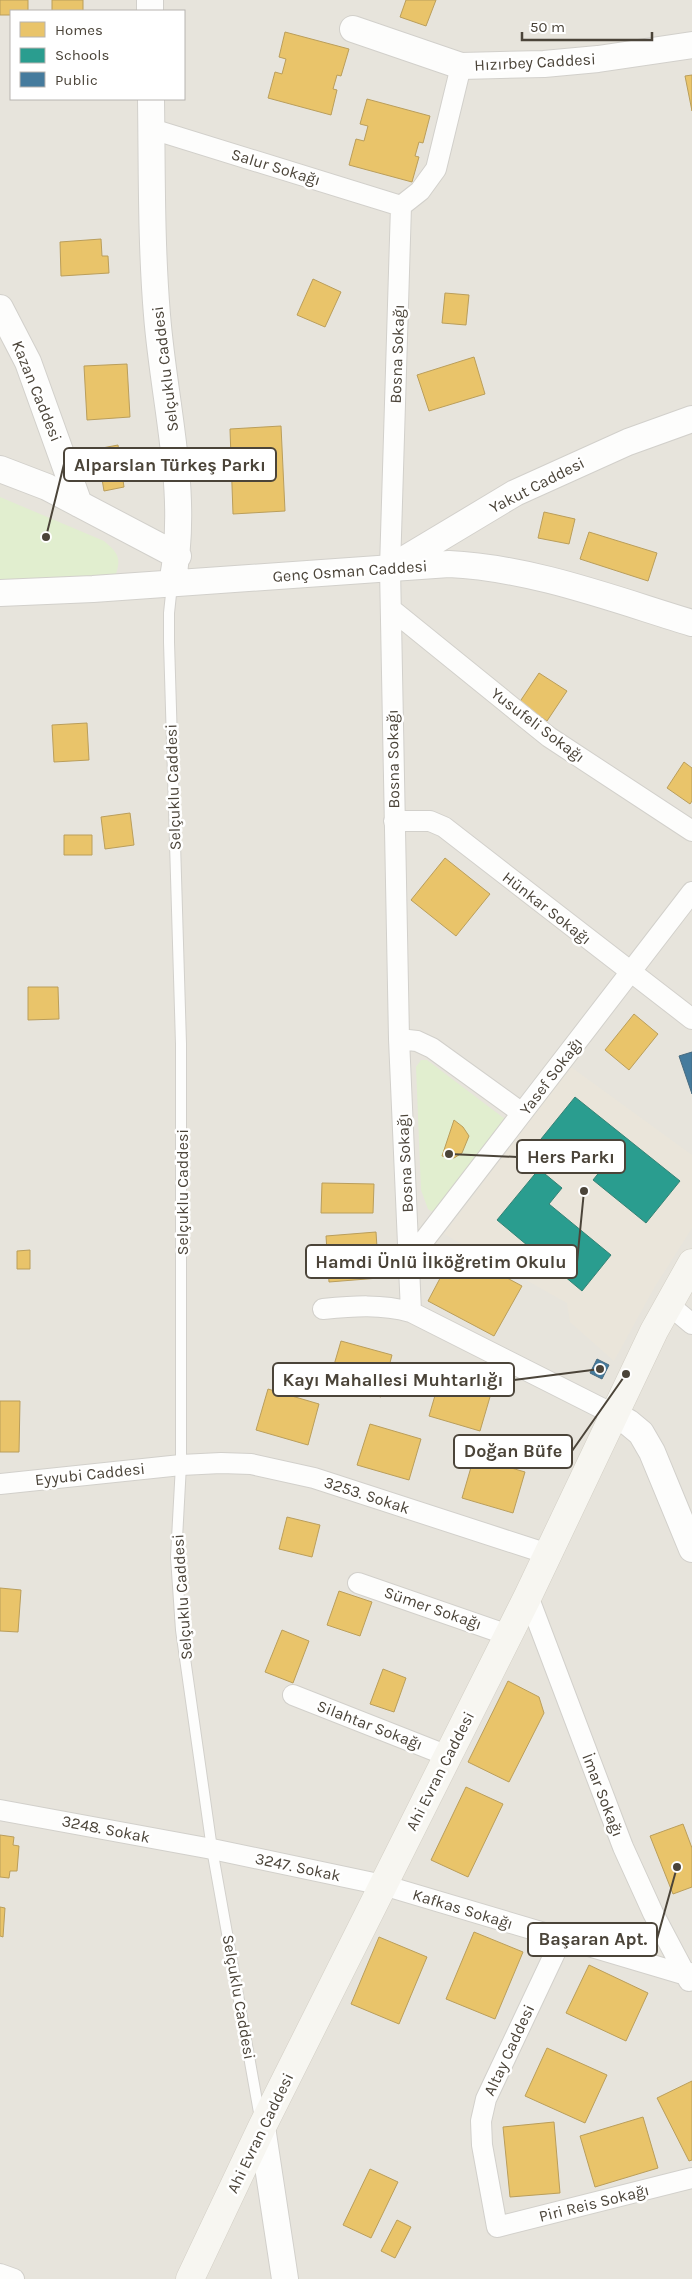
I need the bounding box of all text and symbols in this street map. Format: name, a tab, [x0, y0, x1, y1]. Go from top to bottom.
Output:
legend	[10, 10, 185, 100]
scale bar	[522, 10, 652, 42]
text: 50 m	[530, 18, 565, 36]
text: Homes	[55, 21, 103, 39]
text: Schools	[55, 46, 109, 64]
street label: Hızırbey Caddesi	[474, 49, 596, 75]
text: Public	[55, 71, 98, 89]
street label: Salur Sokağı	[229, 144, 323, 190]
street label: Bosna Sokağı	[386, 304, 408, 404]
street label: Selçuklu Caddesi	[148, 305, 182, 433]
street label: Kazan Caddesi	[8, 338, 66, 444]
callout: Alparslan Türkeş Parkı	[64, 448, 276, 481]
street label: Yakut Caddesi	[486, 453, 588, 517]
text: Alparslan Türkeş Parkı	[74, 454, 266, 476]
street label: Genç Osman Caddesi	[272, 556, 428, 586]
street label: Yusufeli Sokağı	[487, 684, 589, 766]
street label: Bosna Sokağı	[383, 709, 403, 809]
street label: Selçuklu Caddesi	[161, 724, 185, 850]
street label: Hünkar Sokağı	[499, 867, 595, 949]
street label: Yasef Sokağı	[516, 1033, 586, 1119]
street label: Bosna Sokağı	[393, 1113, 417, 1213]
street label: Selçuklu Caddesi	[173, 1129, 192, 1255]
callout: Hers Parkı	[517, 1140, 625, 1173]
text: Hers Parkı	[527, 1146, 615, 1168]
callout: Hamdi Ünlü İlköğretim Okulu	[306, 1245, 577, 1278]
text: Hamdi Ünlü İlköğretim Okulu	[315, 1251, 567, 1273]
callout: Kayı Mahallesi Muhtarlığı	[273, 1363, 514, 1396]
text: Kayı Mahallesi Muhtarlığı	[283, 1369, 504, 1391]
callout: Doğan Büfe	[454, 1435, 572, 1468]
text: Doğan Büfe	[464, 1440, 562, 1462]
street label: Eyyubi Caddesi	[34, 1459, 146, 1489]
street label: 3253. Sokak	[322, 1472, 412, 1518]
street label: Selçuklu Caddesi	[168, 1533, 196, 1661]
street label: Sümer Sokağı	[382, 1582, 484, 1634]
street label: Silahtar Sokağı	[314, 1696, 426, 1754]
street label: Ahi Evran Caddesi	[402, 1708, 478, 1834]
street label: İmar Sokağı	[578, 1751, 628, 1839]
street label: 3248. Sokak	[60, 1811, 152, 1847]
street label: 3247. Sokak	[253, 1849, 343, 1885]
street label: Kafkas Sokağı	[410, 1885, 516, 1933]
callout: Başaran Apt.	[528, 1923, 657, 1956]
text: Başaran Apt.	[539, 1928, 648, 1950]
street label: Selçuklu Caddesi	[219, 1933, 259, 2061]
street label: Altay Caddesi	[480, 2001, 538, 2099]
street label: Ahi Evran Caddesi	[223, 2070, 297, 2196]
street label: Piri Reis Sokağı	[537, 2180, 651, 2226]

